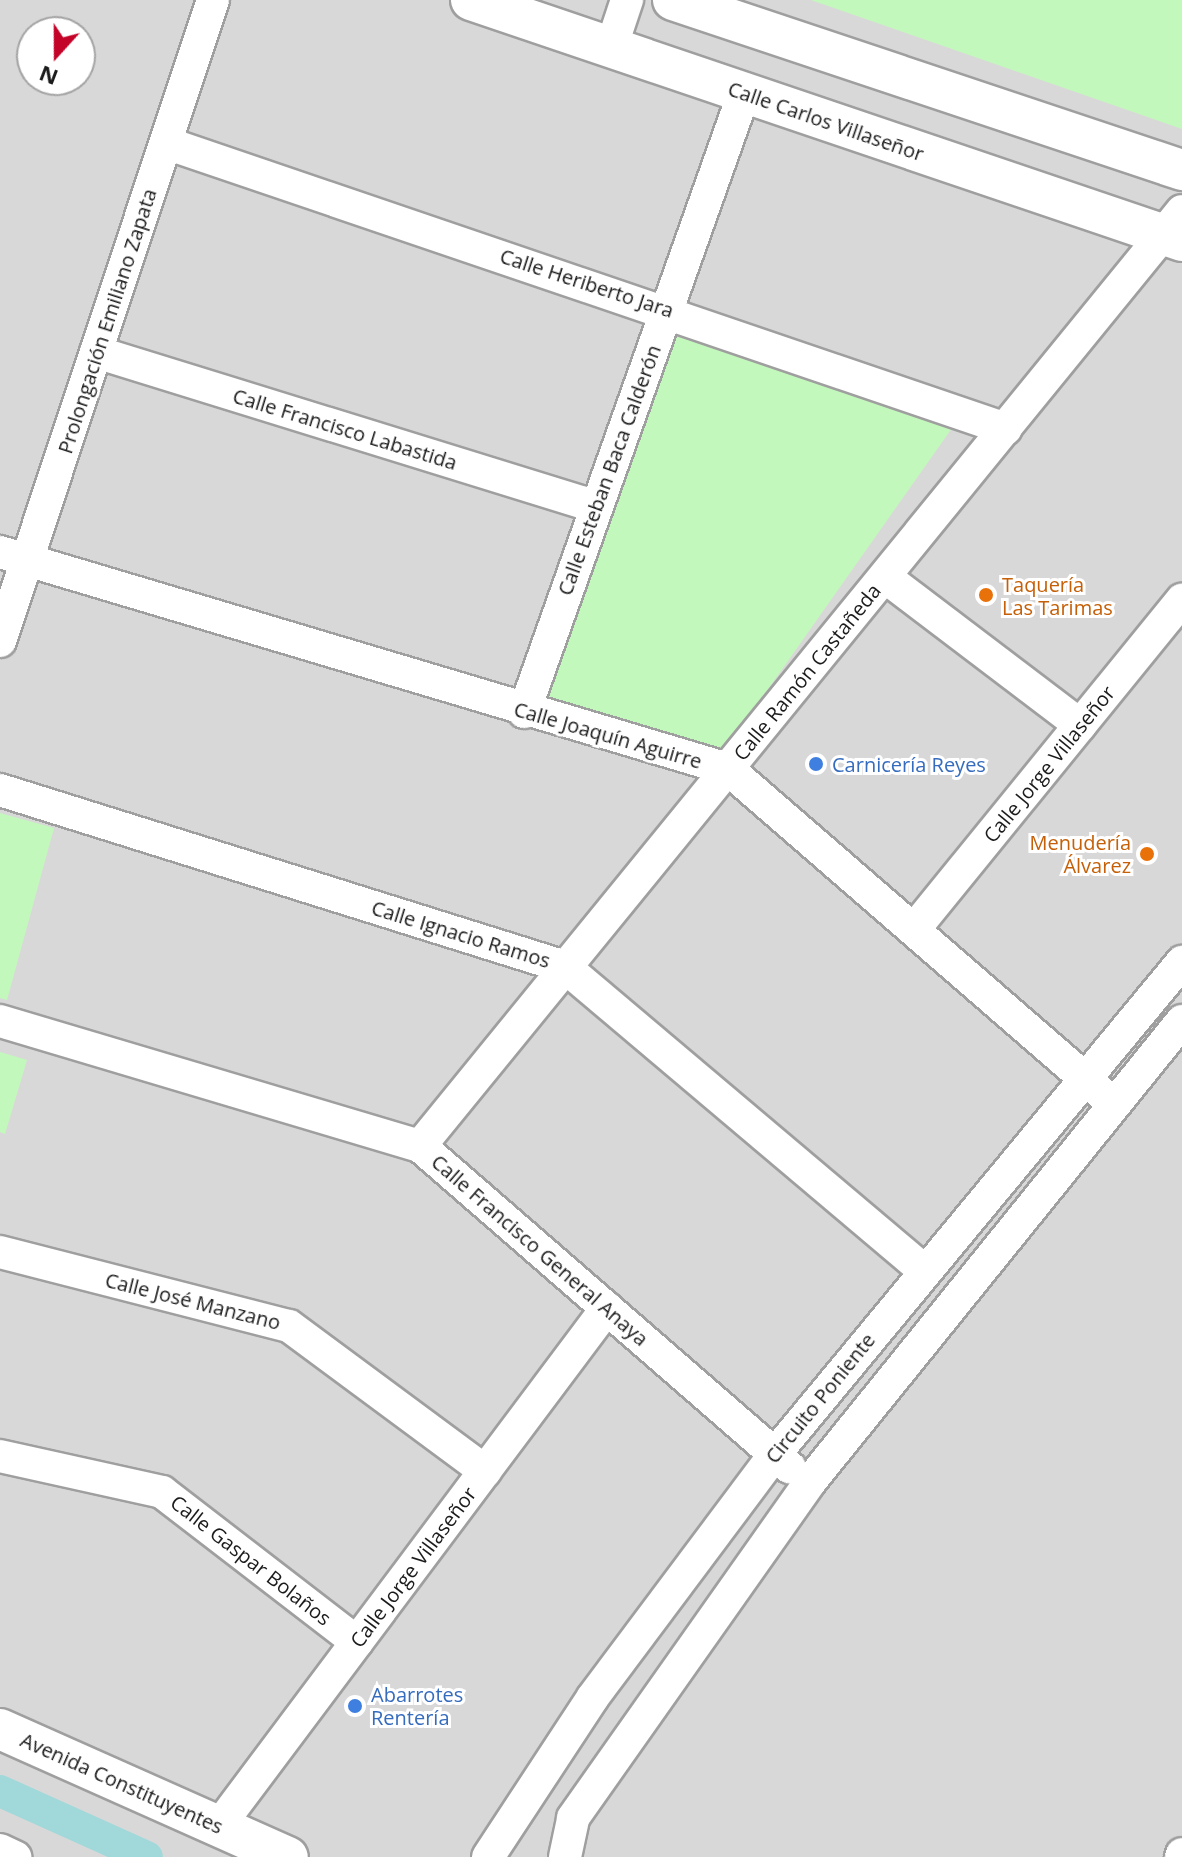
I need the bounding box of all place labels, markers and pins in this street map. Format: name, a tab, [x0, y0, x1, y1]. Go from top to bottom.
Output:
place label: Taquería Las Tarimas	[1002, 572, 1113, 619]
marker: Taquería Las Tarimas	[977, 586, 995, 604]
place label: Carnicería Reyes	[832, 752, 986, 776]
marker: Carnicería Reyes	[807, 755, 825, 773]
place label: Menudería Álvarez	[1029, 830, 1131, 877]
marker: Menudería Álvarez	[1138, 845, 1156, 863]
place label: Abarrotes Rentería	[371, 1682, 463, 1729]
marker: Abarrotes Rentería	[346, 1697, 364, 1715]

